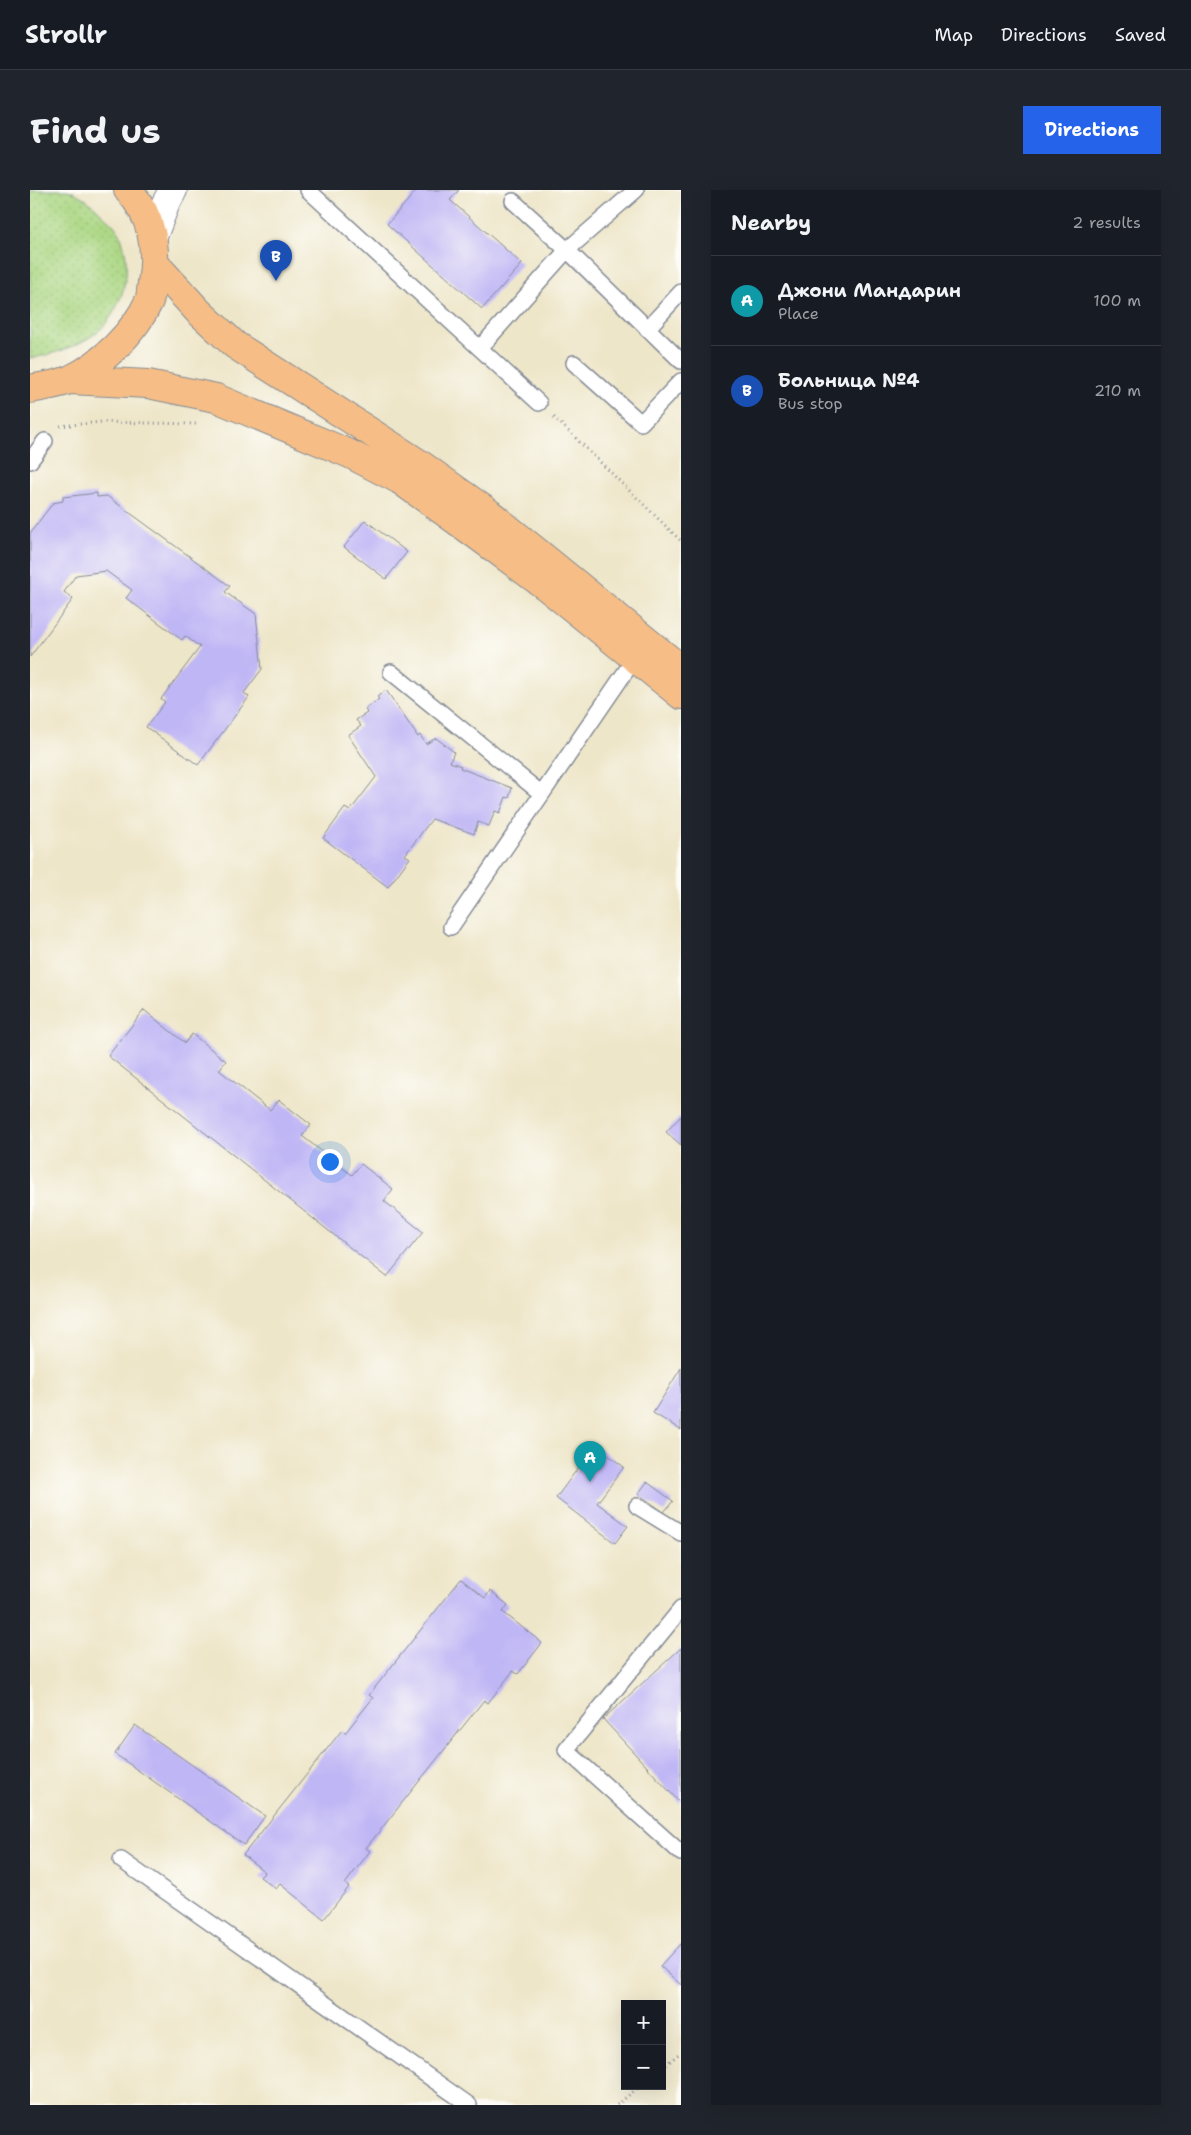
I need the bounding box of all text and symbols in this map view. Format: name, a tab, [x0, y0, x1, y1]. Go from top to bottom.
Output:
text: Strollr	[25, 19, 107, 51]
text: Map	[935, 23, 973, 47]
text: Directions	[1001, 23, 1087, 47]
text: Saved	[1115, 23, 1166, 47]
button: Directions	[1023, 106, 1161, 154]
text: Find us	[30, 107, 161, 154]
text: Nearby	[731, 209, 811, 237]
text: 2 results	[1072, 212, 1141, 233]
pin: B	[260, 240, 292, 281]
text: Джони Мандарин	[778, 278, 961, 303]
text: A	[741, 290, 753, 311]
text: 100 m	[1093, 290, 1141, 311]
text: Place	[778, 303, 819, 324]
text: Больница №4	[778, 368, 920, 393]
text: B	[742, 380, 752, 401]
text: 210 m	[1094, 380, 1141, 401]
text: Bus stop	[778, 393, 843, 414]
your location	[317, 1149, 343, 1175]
pin: A	[574, 1441, 606, 1482]
map controls	[621, 2000, 666, 2090]
button: +	[621, 2000, 666, 2045]
button: −	[621, 2045, 666, 2090]

